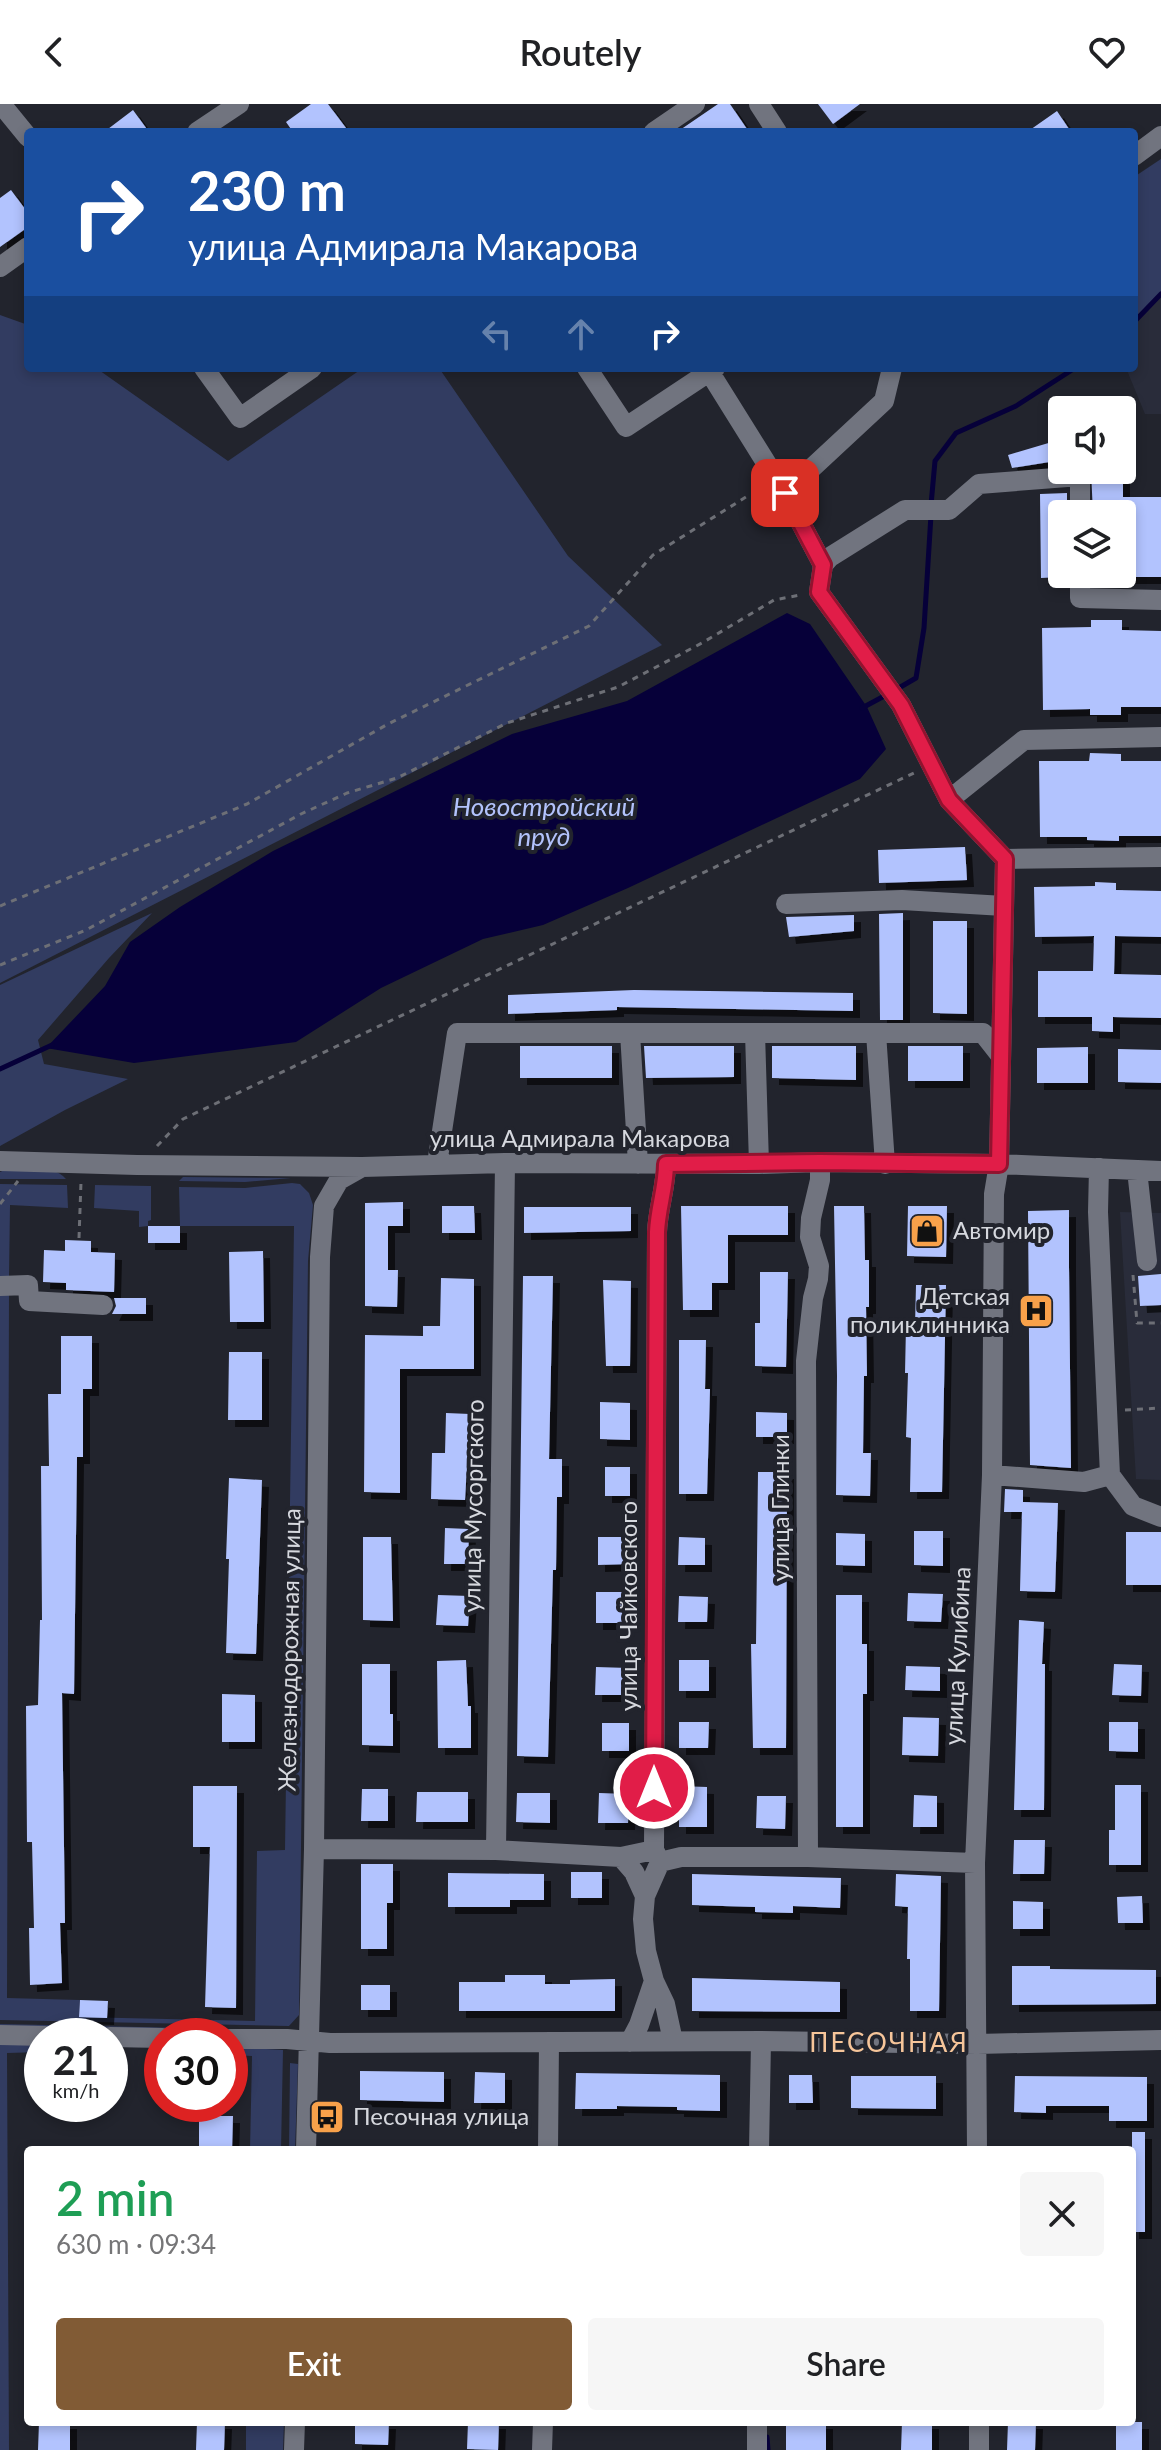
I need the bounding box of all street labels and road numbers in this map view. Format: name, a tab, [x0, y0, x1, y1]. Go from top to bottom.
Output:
street label: улица Адмирала Макарова	[430, 1123, 730, 1152]
street label: улица Мусоргского	[456, 1399, 489, 1613]
street label: улица Глинки	[765, 1434, 794, 1582]
street label: улица Чайковского	[613, 1501, 642, 1711]
street label: Железнодорожная улица	[272, 1508, 305, 1792]
street label: улица Кулибина	[937, 1566, 976, 1746]

